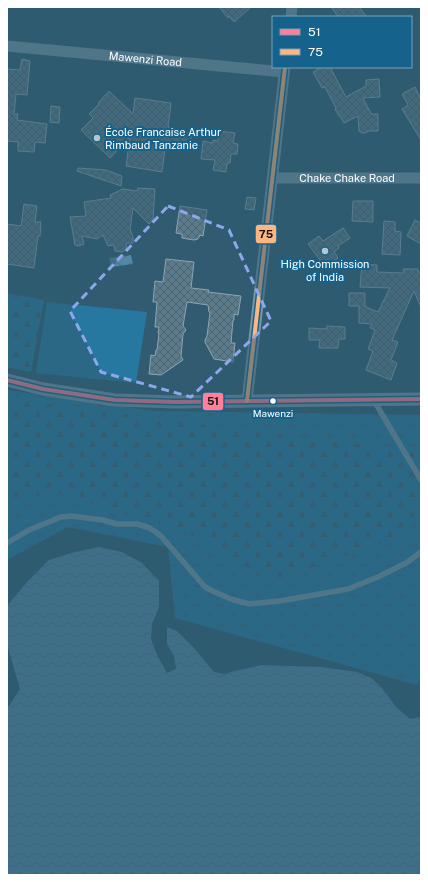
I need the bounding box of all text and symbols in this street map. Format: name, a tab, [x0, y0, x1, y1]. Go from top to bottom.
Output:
legend	[272, 16, 412, 68]
text: 51	[308, 25, 321, 39]
text: 75	[308, 45, 323, 59]
street label: Mawenzi Road	[108, 50, 183, 68]
place label: École Francaise Arthur Rimbaud Tanzanie	[105, 125, 221, 151]
marker: École Francaise Arthur Rimbaud Tanzanie	[92, 133, 102, 143]
street label: Chake Chake Road	[299, 172, 395, 184]
line badge: 75	[255, 224, 277, 244]
text: 75	[259, 228, 273, 240]
marker: High Commission of India	[320, 246, 330, 256]
place label: High Commission of India	[281, 258, 369, 283]
line badge: 51	[202, 392, 224, 411]
text: 51	[207, 395, 219, 407]
marker: Mawenzi	[268, 396, 278, 406]
place label: Mawenzi	[253, 407, 293, 419]

